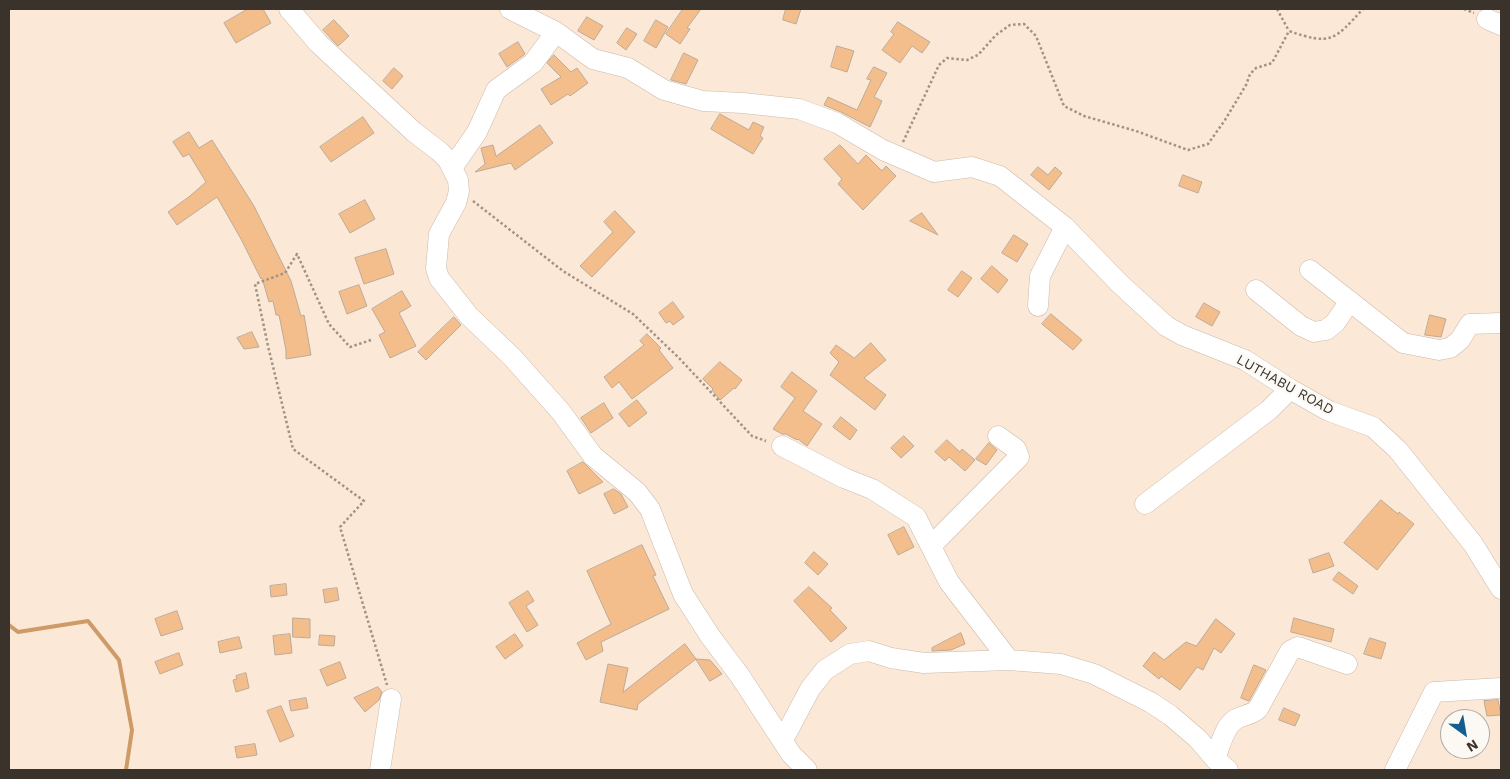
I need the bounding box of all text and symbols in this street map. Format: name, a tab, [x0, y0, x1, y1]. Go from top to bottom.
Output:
street label: LUTHABU ROAD	[1233, 351, 1337, 419]
north arrow	[1440, 709, 1490, 759]
text: N	[1464, 736, 1481, 755]

